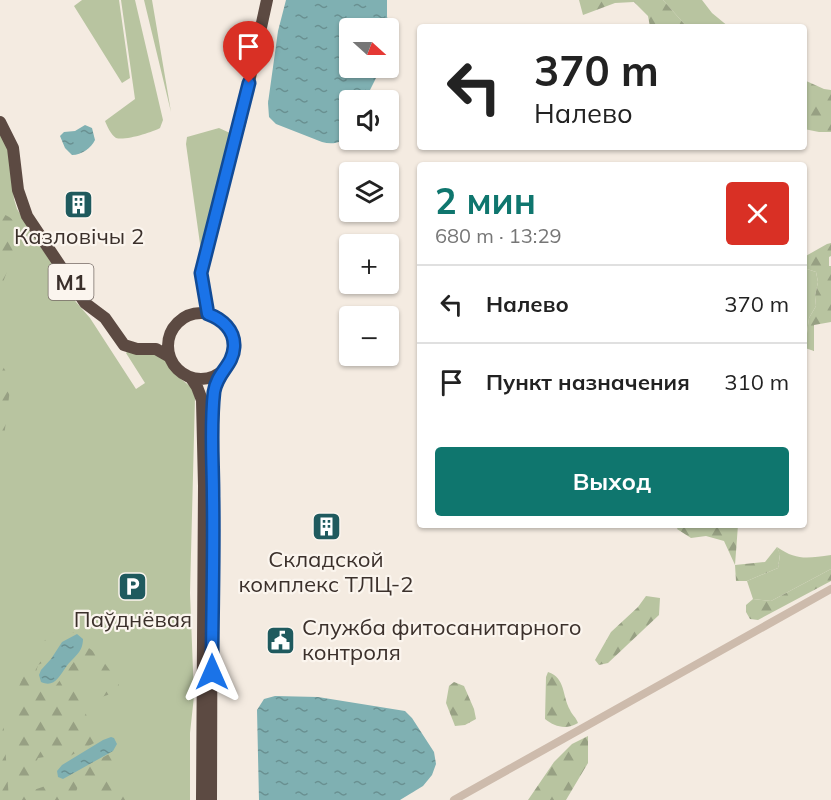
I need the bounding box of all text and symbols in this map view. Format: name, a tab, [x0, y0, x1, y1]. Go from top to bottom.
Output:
north arrow	[339, 18, 399, 78]
map controls	[339, 18, 399, 366]
pin	[223, 21, 274, 83]
icon: arrive	[232, 30, 265, 63]
text: 370 m	[534, 44, 659, 97]
icon: left	[435, 48, 513, 126]
button: sound	[339, 90, 399, 150]
text: Налево	[534, 96, 633, 130]
button: layers	[339, 162, 399, 222]
text: 2 мин	[435, 178, 536, 223]
button: close	[726, 182, 789, 245]
building icon: Казловічы 2	[63, 188, 95, 220]
place label: Казловічы 2	[14, 222, 144, 250]
text: 680 m · 13:29	[435, 223, 561, 248]
button: +	[339, 234, 399, 294]
road number: М1	[48, 264, 94, 300]
icon: left	[435, 288, 468, 321]
text: Налево	[486, 290, 569, 318]
text: 370 m	[724, 290, 789, 318]
button: −	[339, 306, 399, 366]
icon: arrive	[435, 366, 468, 399]
text: Пункт назначения	[486, 368, 690, 396]
text: 310 m	[724, 368, 789, 396]
button: Выход	[435, 447, 789, 516]
building icon: Складской комплекс ТЛЦ-2	[310, 511, 342, 543]
place label: Складской комплекс ТЛЦ-2	[238, 545, 414, 598]
parking icon: Паўднёвая	[117, 571, 149, 603]
place label: Паўднёвая	[74, 605, 192, 633]
place label: Служба фитосанитарного контроля	[302, 613, 582, 666]
public building icon: Служба фитосанитарного контроля	[265, 624, 297, 656]
position arrow	[180, 640, 244, 704]

